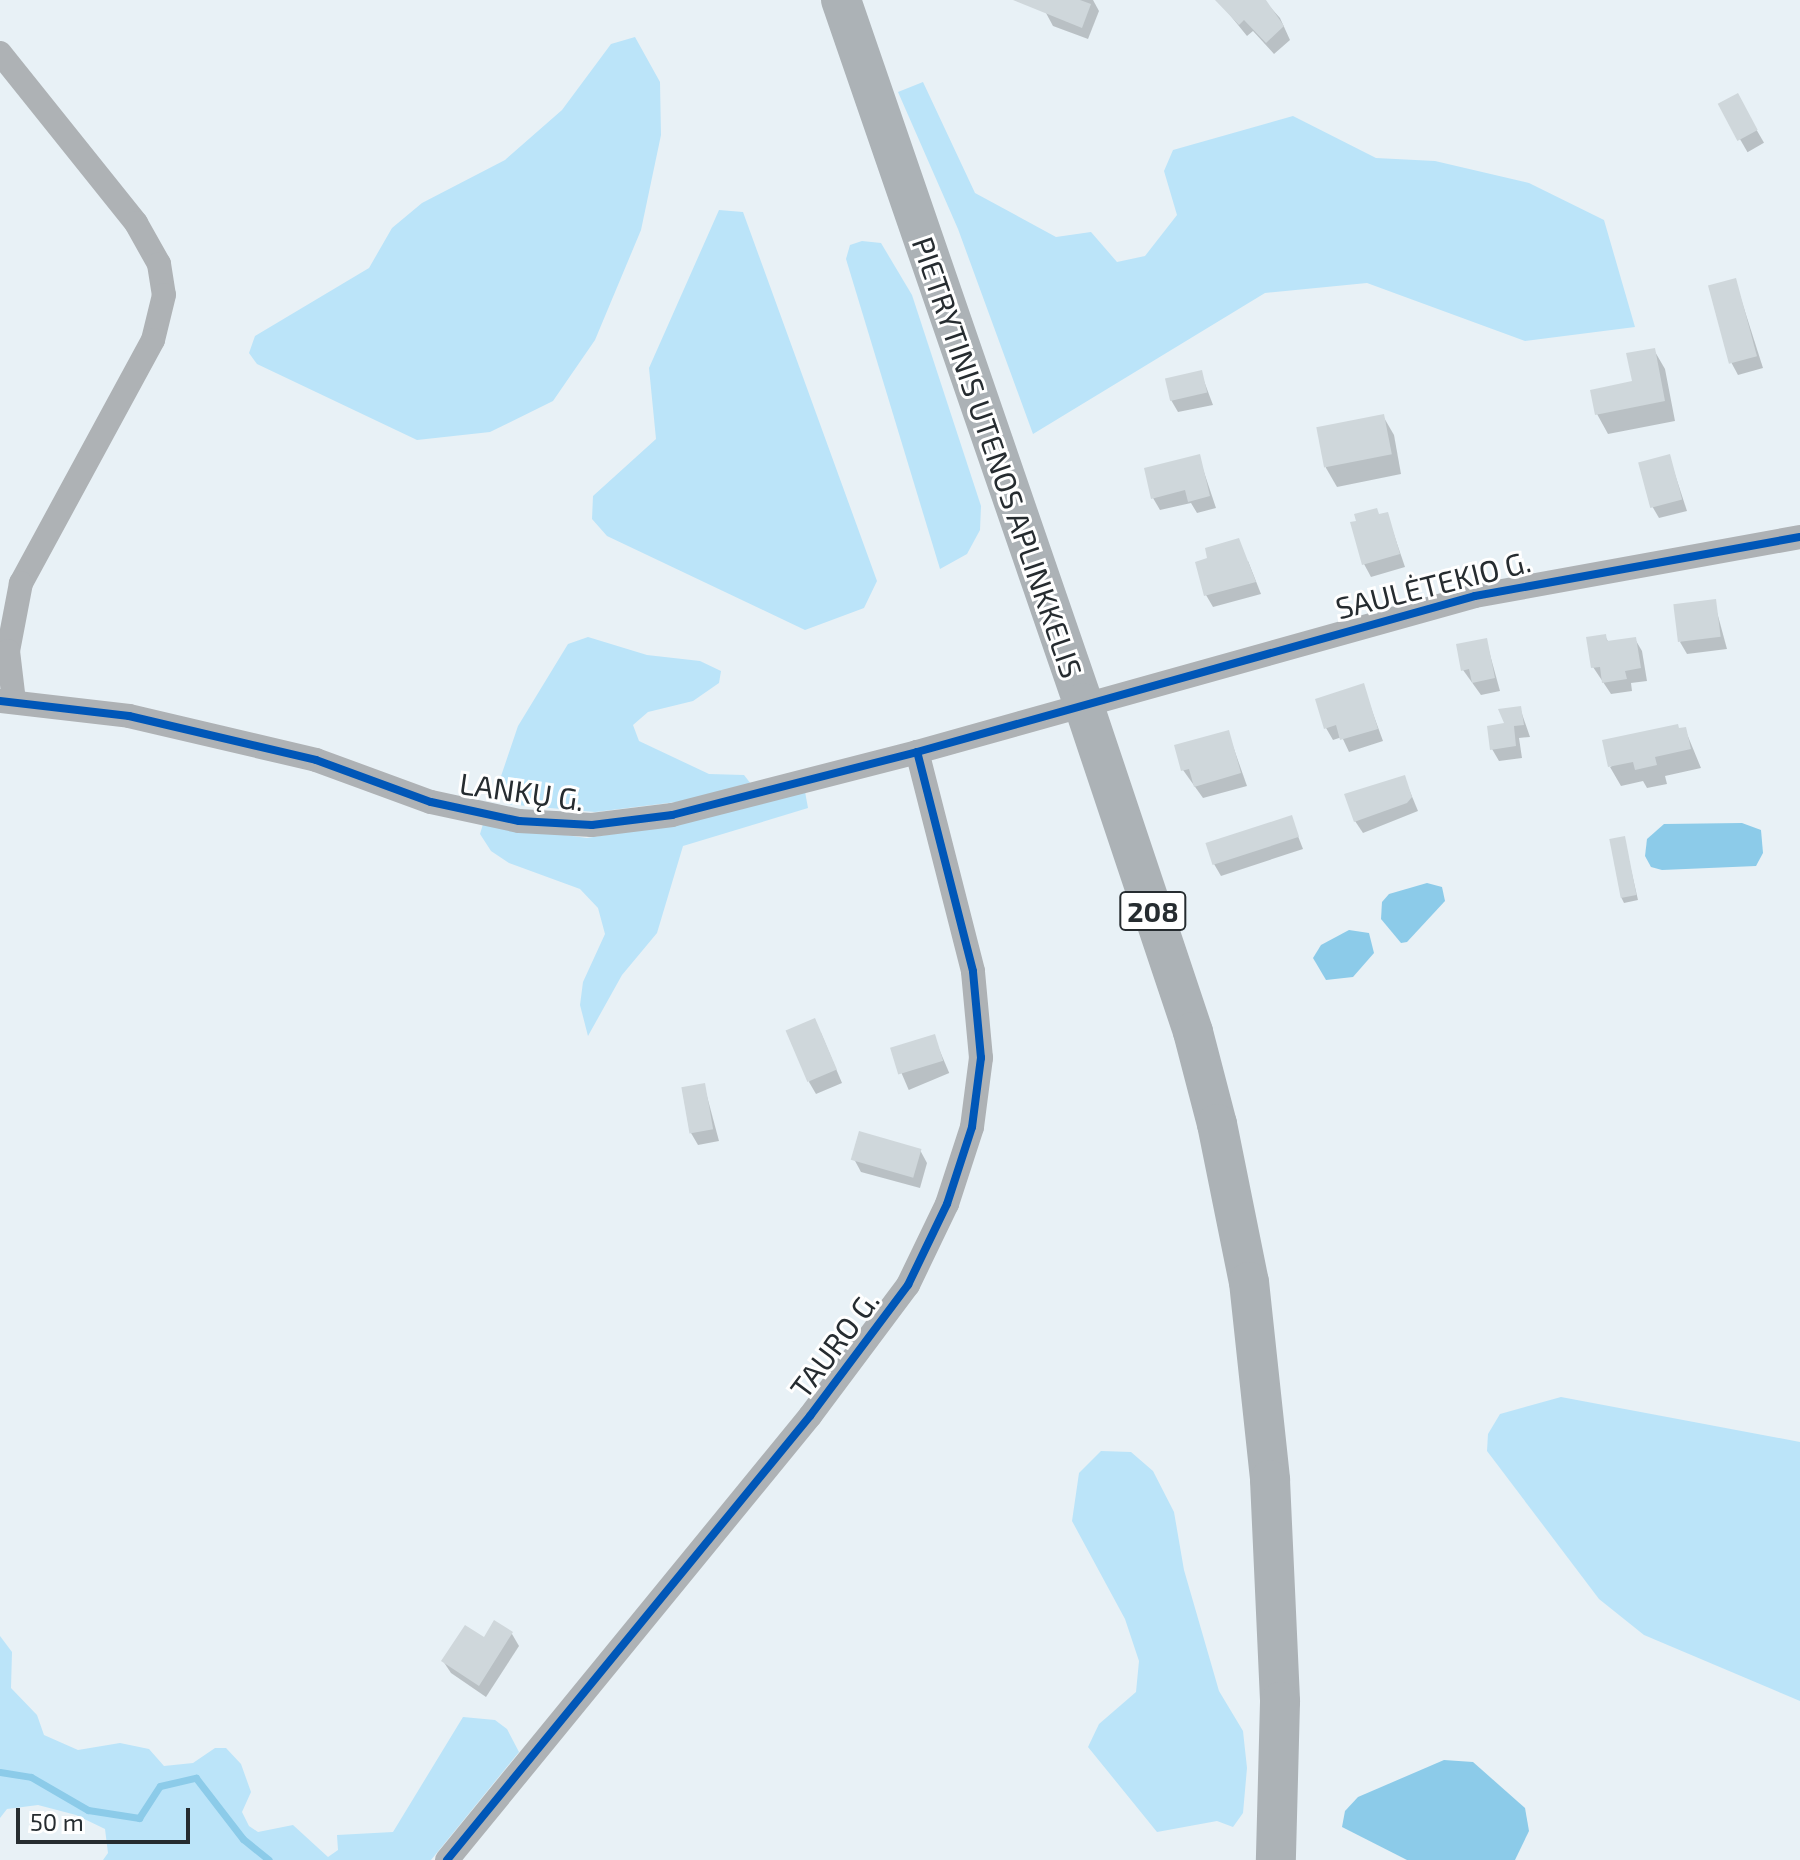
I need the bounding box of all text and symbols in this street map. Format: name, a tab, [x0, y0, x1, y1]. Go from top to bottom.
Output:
street label: PIETRYTINIS UTENOS APLINKKELIS	[905, 231, 1091, 683]
street label: SAULĖTEKIO G.	[1332, 542, 1534, 626]
street label: LANKŲ G.	[457, 764, 587, 818]
road number: 208	[1119, 887, 1187, 935]
street label: TAURO G.	[782, 1283, 886, 1405]
scale bar	[20, 1792, 194, 1842]
text: 50 m	[30, 1807, 84, 1836]

